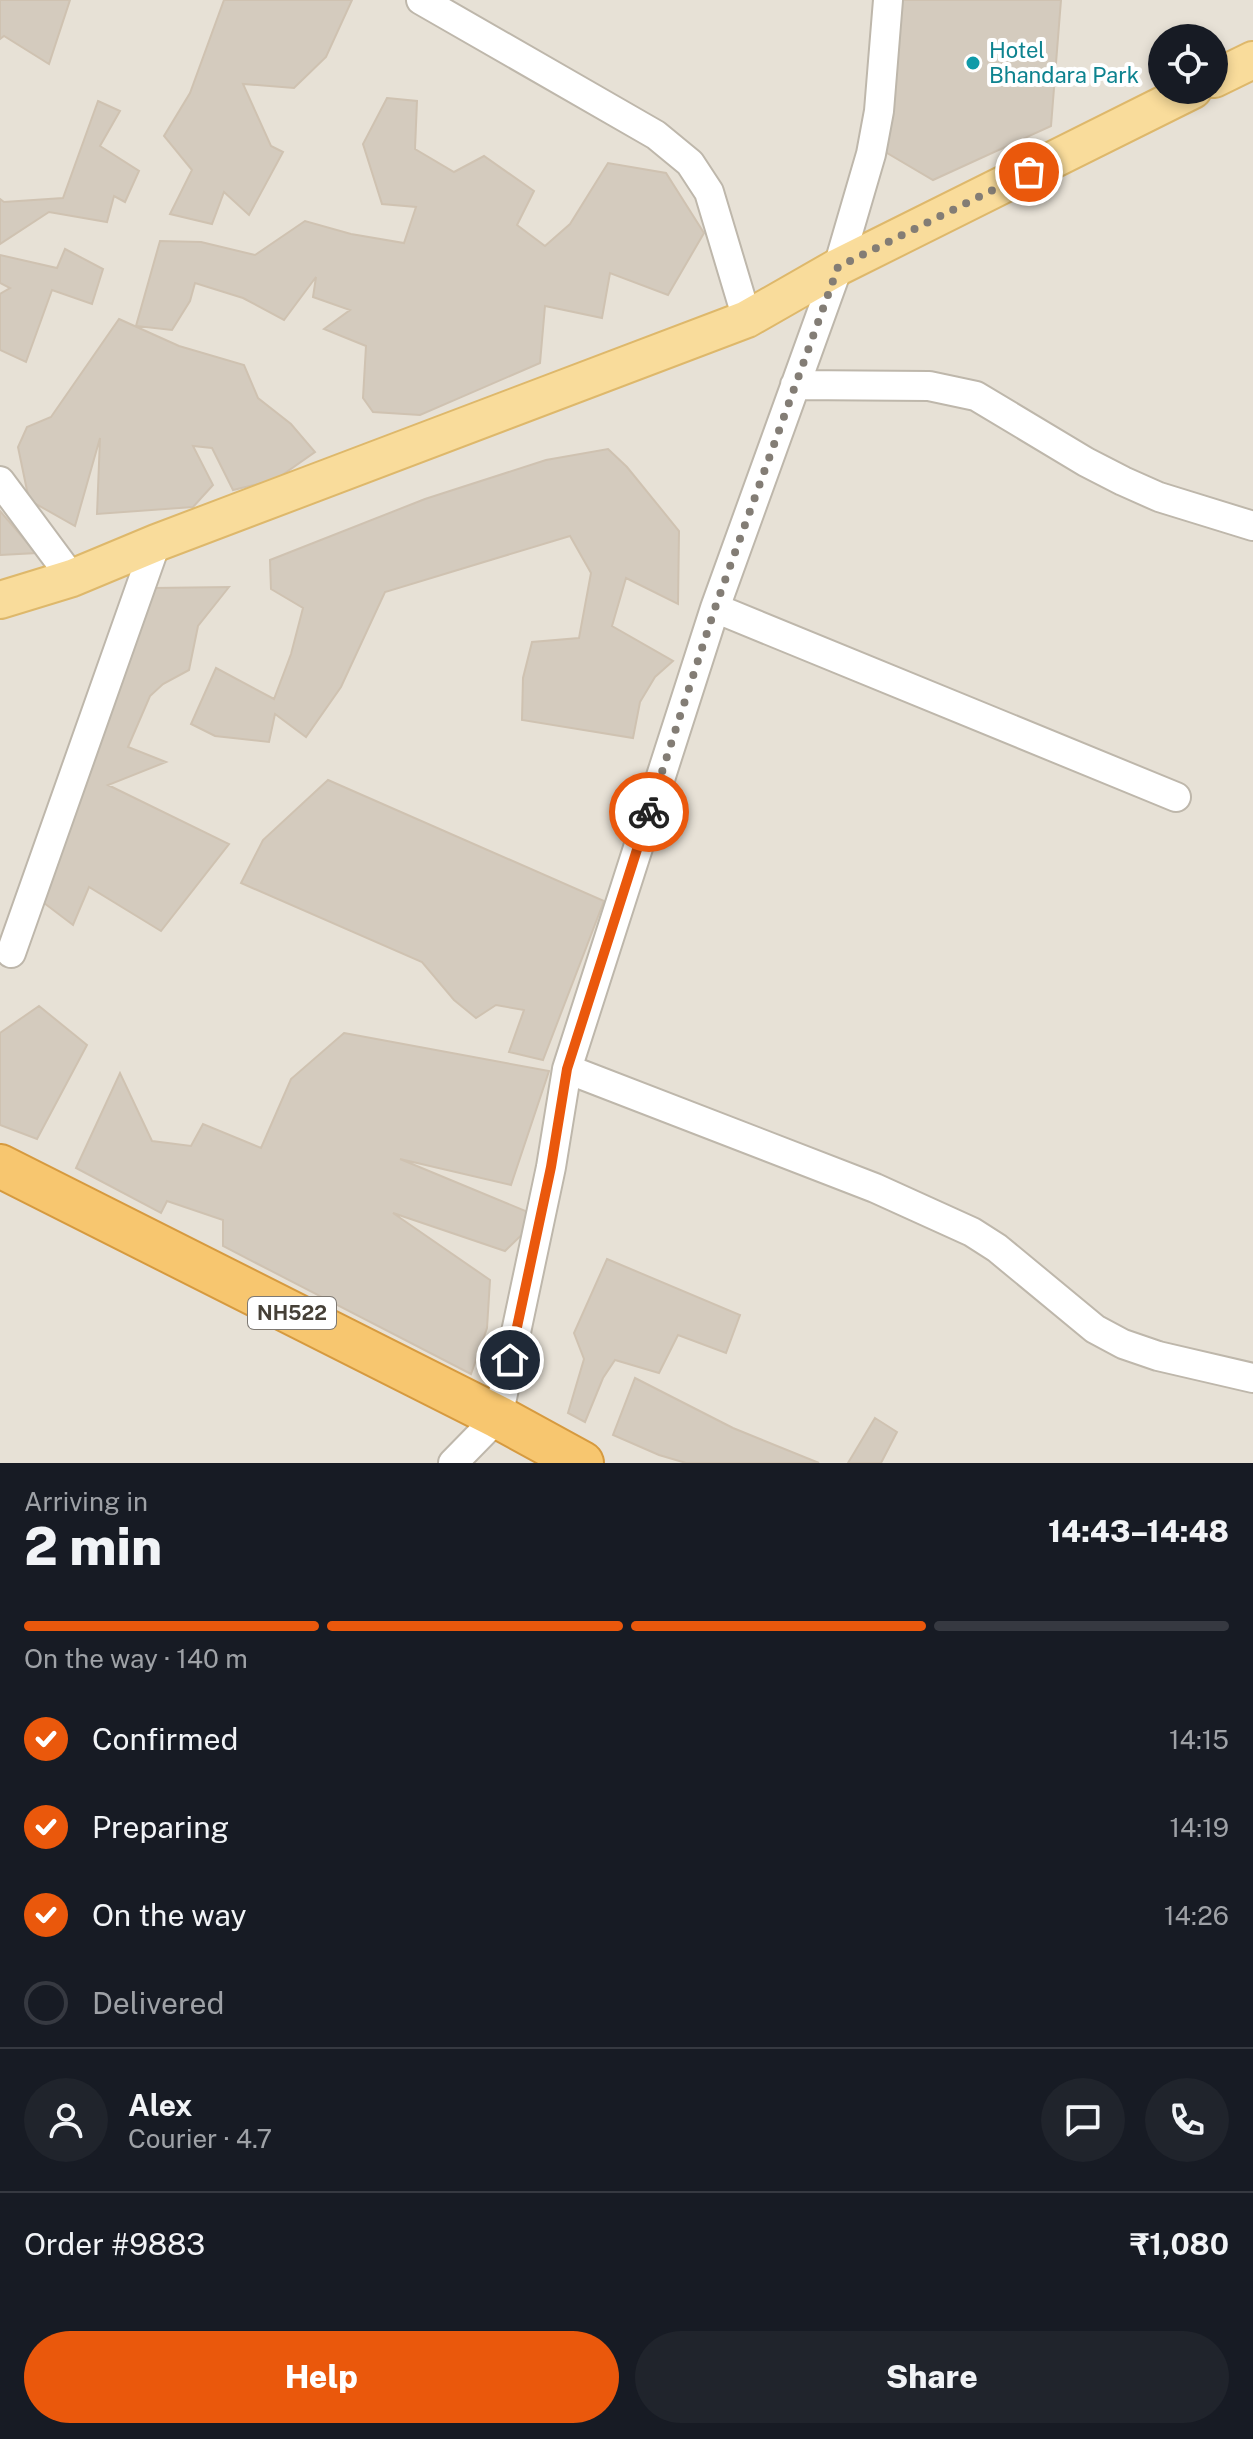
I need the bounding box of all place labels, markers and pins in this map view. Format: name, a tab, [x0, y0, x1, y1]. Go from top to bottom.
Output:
place label: Hotel Bhandara Park	[989, 37, 1139, 88]
marker: Hotel Bhandara Park	[964, 54, 982, 72]
pin	[995, 138, 1063, 206]
pin	[476, 1326, 544, 1394]

